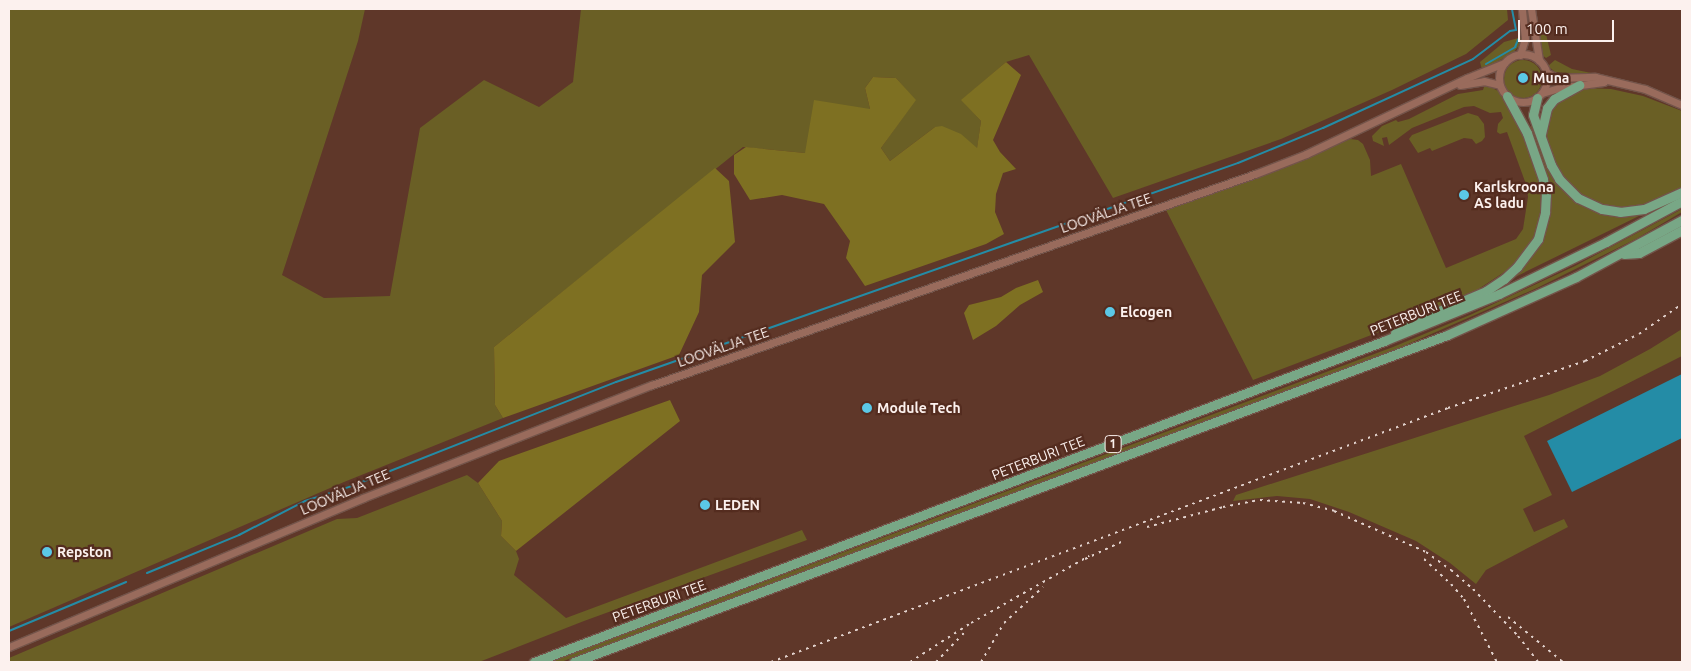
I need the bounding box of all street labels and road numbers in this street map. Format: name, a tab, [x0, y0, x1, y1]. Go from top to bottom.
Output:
street label: LOOVÄLJA TEE	[1058, 189, 1154, 237]
street label: PETERBURI TEE	[1367, 287, 1465, 339]
street label: LOOVÄLJA TEE	[675, 323, 771, 371]
street label: PETERBURI TEE	[989, 433, 1087, 483]
road number: 1	[1104, 434, 1122, 454]
street label: LOOVÄLJA TEE	[298, 466, 392, 518]
street label: PETERBURI TEE	[610, 576, 708, 626]

